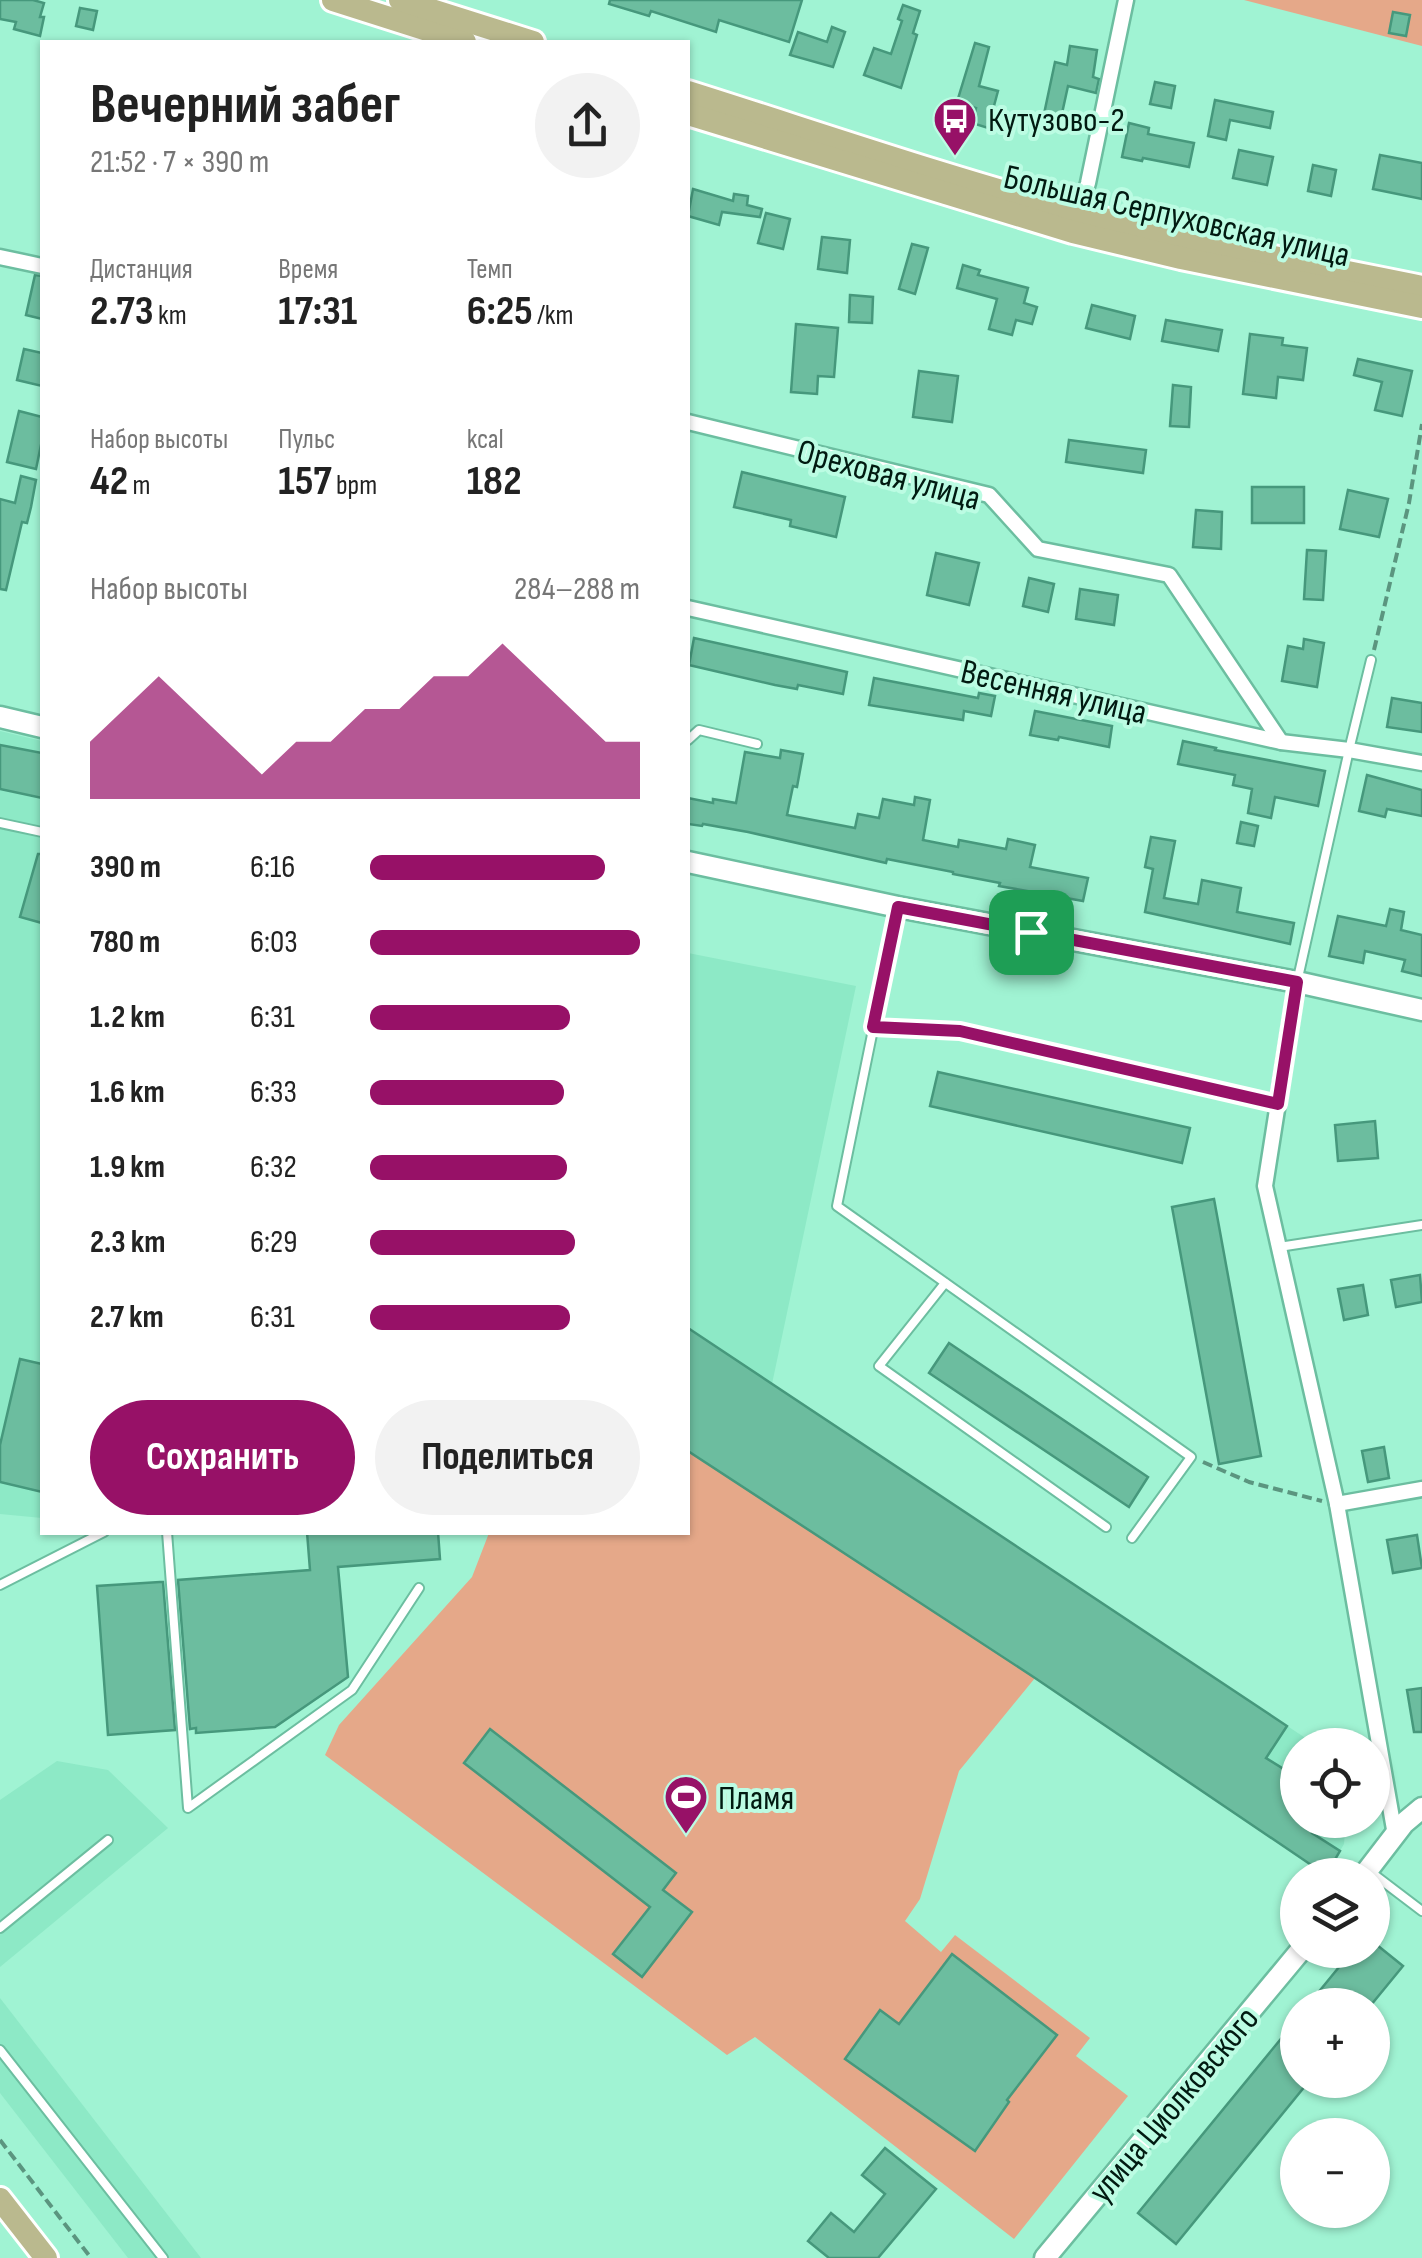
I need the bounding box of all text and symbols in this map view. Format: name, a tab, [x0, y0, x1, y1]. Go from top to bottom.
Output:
text: Вечерний забег	[90, 72, 400, 139]
button: share	[535, 73, 640, 178]
bus stop icon: Кутузово-2	[932, 96, 978, 157]
place label: Кутузово-2	[988, 99, 1125, 142]
text: 21:52 · 7 × 390 m	[90, 143, 269, 182]
street label: Большая Серпуховская улица	[1000, 156, 1354, 277]
text: Дистанция	[90, 253, 193, 286]
text: Время	[278, 253, 338, 286]
text: Темп	[467, 253, 513, 286]
text: 2.73	[90, 286, 154, 337]
text: 17:31	[278, 286, 357, 337]
text: 6:25	[467, 286, 533, 337]
text: km	[154, 299, 187, 332]
text: /km	[533, 299, 574, 332]
text: Набор высоты	[90, 423, 228, 456]
text: Пульс	[278, 423, 335, 456]
text: kcal	[467, 423, 504, 456]
street label: Ореховая улица	[792, 430, 985, 521]
text: 42	[90, 456, 128, 507]
text: 157	[278, 456, 332, 507]
text: 182	[467, 456, 522, 507]
text: m	[128, 469, 150, 502]
text: bpm	[332, 469, 377, 502]
text: Набор высоты	[90, 570, 248, 609]
text: 284–288 m	[514, 570, 640, 609]
street label: Весенняя улица	[957, 650, 1151, 735]
text: 390 m	[90, 848, 161, 887]
text: 6:16	[250, 848, 295, 887]
pin	[989, 890, 1074, 975]
icon: arrive	[1004, 905, 1059, 960]
text: 780 m	[90, 923, 160, 962]
text: 6:03	[250, 923, 298, 962]
text: 1.2 km	[90, 998, 165, 1037]
text: 6:31	[250, 998, 295, 1037]
text: 1.6 km	[90, 1073, 165, 1112]
text: 6:33	[250, 1073, 297, 1112]
text: 1.9 km	[90, 1148, 165, 1187]
text: 6:32	[250, 1148, 297, 1187]
text: 2.3 km	[90, 1223, 165, 1262]
text: 6:29	[250, 1223, 297, 1262]
text: 2.7 km	[90, 1298, 164, 1337]
text: 6:31	[250, 1298, 295, 1337]
button: Сохранить	[90, 1400, 355, 1515]
button: Поделиться	[375, 1400, 640, 1515]
map controls	[1280, 1728, 1390, 2228]
button: locate	[1280, 1728, 1390, 1838]
sports icon: Пламя	[663, 1774, 709, 1835]
place label: Пламя	[718, 1777, 794, 1820]
button: layers	[1280, 1858, 1390, 1968]
button: +	[1280, 1988, 1390, 2098]
street label: улица Циолковского	[1080, 1998, 1269, 2212]
button: −	[1280, 2118, 1390, 2228]

